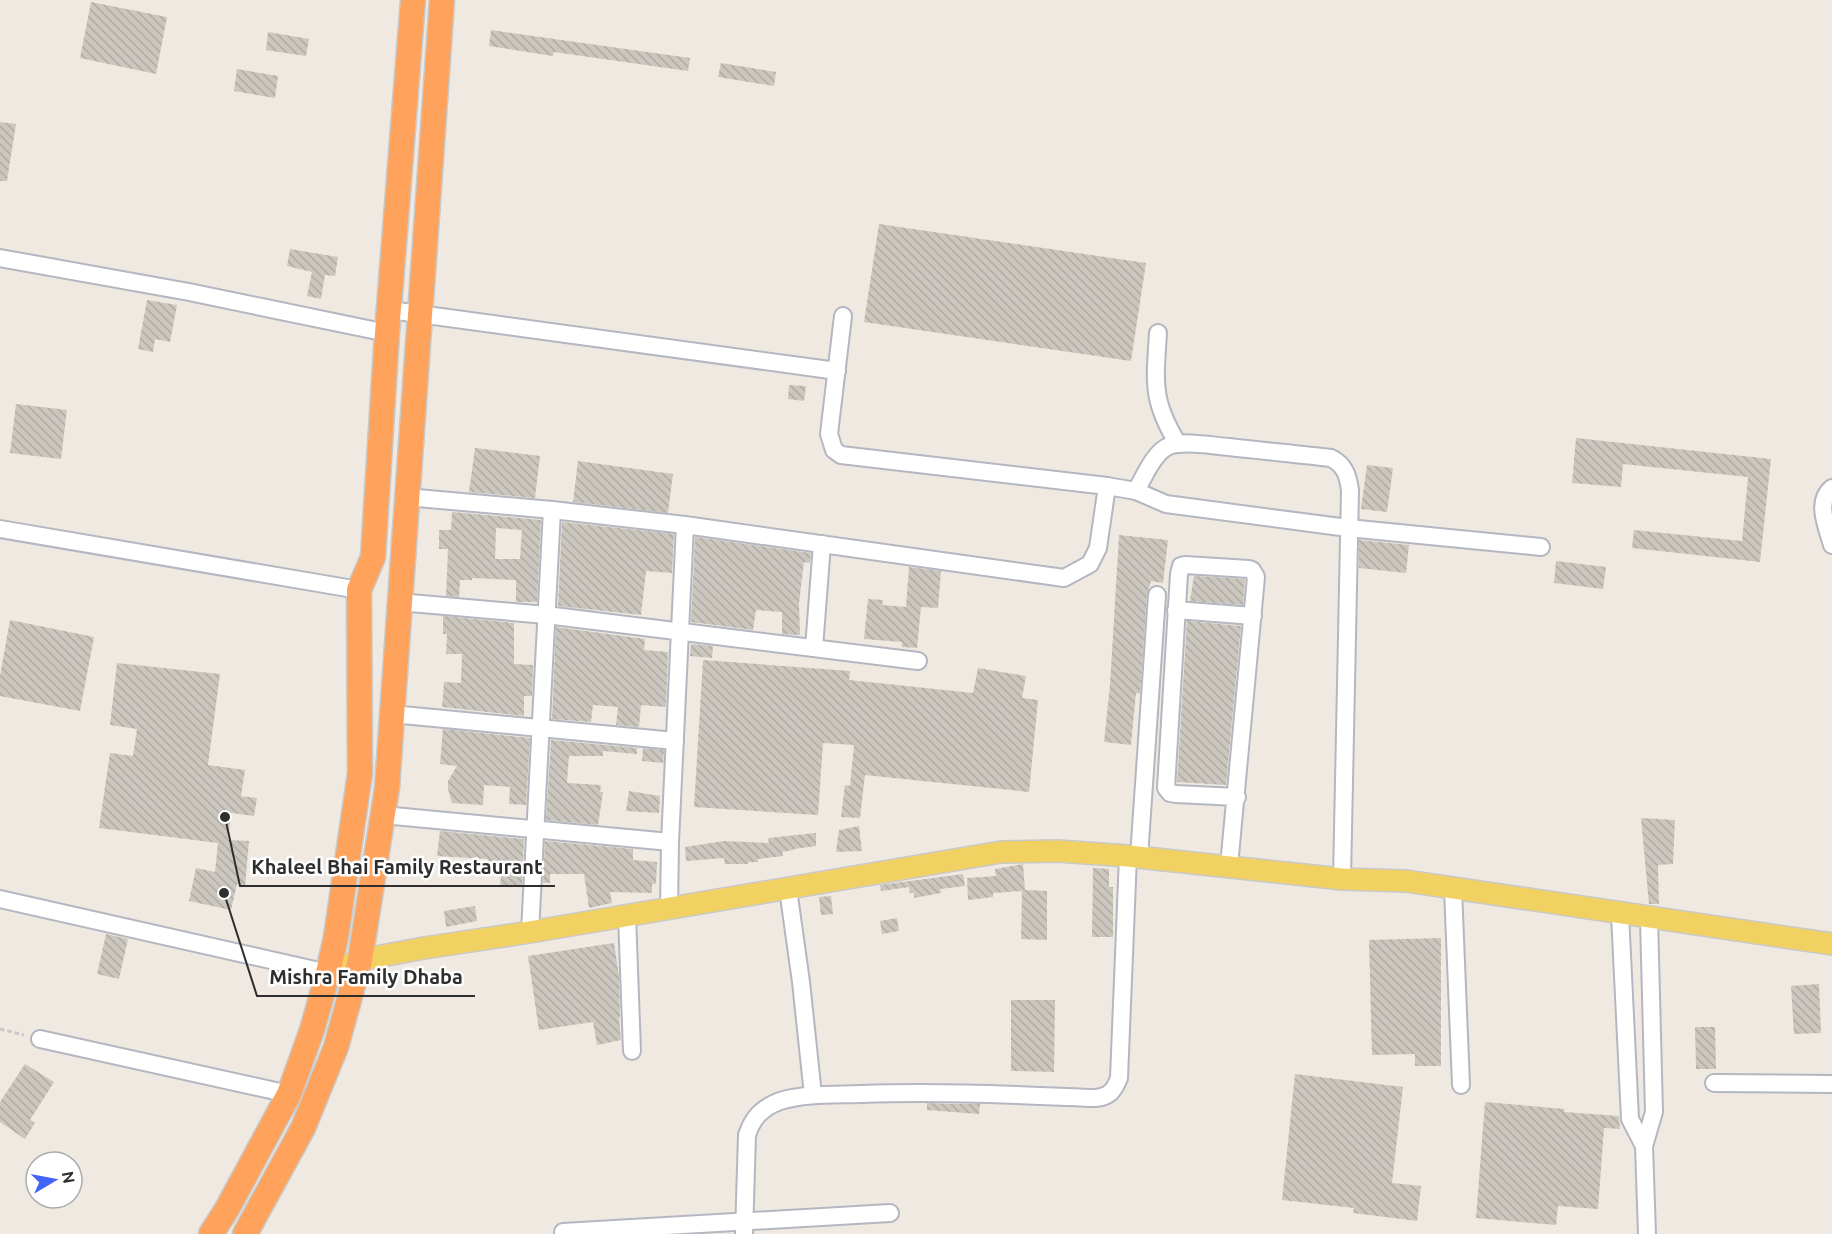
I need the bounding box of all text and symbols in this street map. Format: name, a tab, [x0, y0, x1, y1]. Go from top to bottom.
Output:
callout: Khaleel Bhai Family Restaurant	[240, 848, 555, 886]
text: Khaleel Bhai Family Restaurant	[251, 855, 543, 878]
callout: Mishra Family Dhaba	[257, 958, 475, 996]
text: Mishra Family Dhaba	[269, 965, 463, 988]
north arrow	[24, 1150, 84, 1210]
text: N	[59, 1170, 79, 1185]

